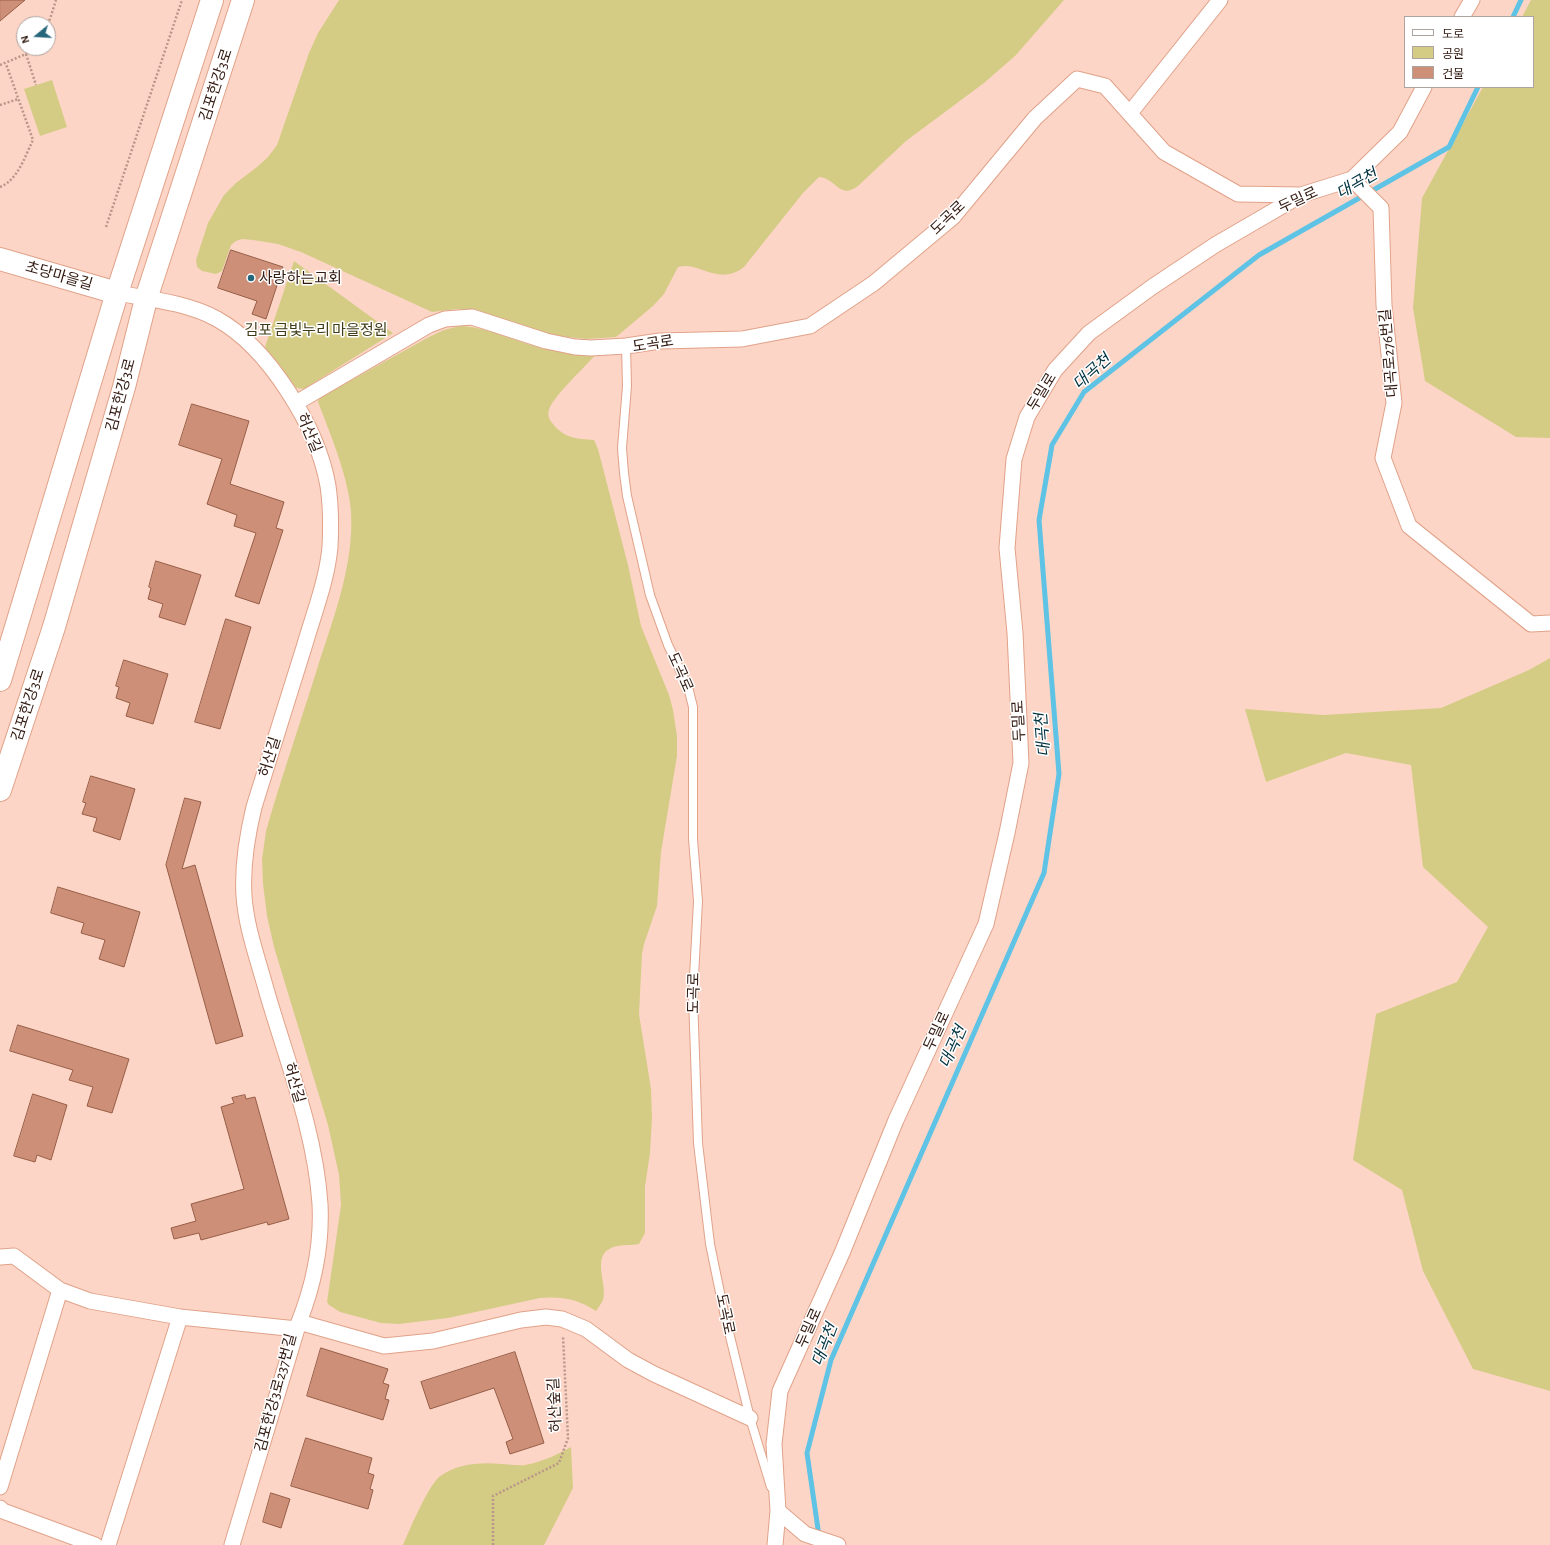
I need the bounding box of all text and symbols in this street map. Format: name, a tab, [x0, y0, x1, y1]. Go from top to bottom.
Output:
north arrow	[16, 16, 56, 56]
legend	[1404, 16, 1534, 88]
text: 도로	[1442, 28, 1464, 40]
text: N	[19, 34, 31, 45]
street label: 김포한강3로	[196, 46, 236, 124]
text: 공원	[1442, 48, 1464, 60]
text: 건물	[1442, 68, 1464, 80]
water label: 대곡천	[1333, 165, 1381, 203]
street label: 두밀로	[1275, 183, 1321, 217]
street label: 도곡로	[927, 197, 969, 239]
street label: 초당마을길	[23, 258, 95, 294]
place label: 사랑하는교회	[259, 269, 342, 287]
marker: 사랑하는교회	[246, 273, 256, 283]
street label: 대곡로276번길	[1376, 308, 1402, 398]
park label: 김포 금빛누리 마을정원	[245, 321, 387, 339]
street label: 도곡로	[631, 332, 675, 356]
water label: 대곡천	[1069, 350, 1115, 394]
street label: 김포한강3로	[103, 356, 139, 434]
street label: 두밀로	[1024, 370, 1060, 414]
street label: 허산길	[293, 410, 325, 456]
street label: 도곡로	[663, 649, 697, 695]
street label: 김포한강3로	[8, 666, 48, 744]
street label: 두밀로	[1009, 700, 1029, 742]
water label: 대곡천	[1032, 712, 1054, 758]
street label: 허산길	[255, 735, 285, 779]
street label: 도곡로	[685, 972, 703, 1014]
street label: 두밀로	[920, 1008, 954, 1054]
water label: 대곡천	[935, 1023, 971, 1071]
street label: 허산길	[280, 1061, 308, 1105]
street label: 도곡로	[712, 1292, 738, 1336]
street label: 두밀로	[792, 1305, 826, 1351]
water label: 대곡천	[808, 1321, 842, 1369]
street label: 김포한강3로237번길	[252, 1332, 300, 1454]
street label: 허산숲길	[545, 1377, 565, 1433]

